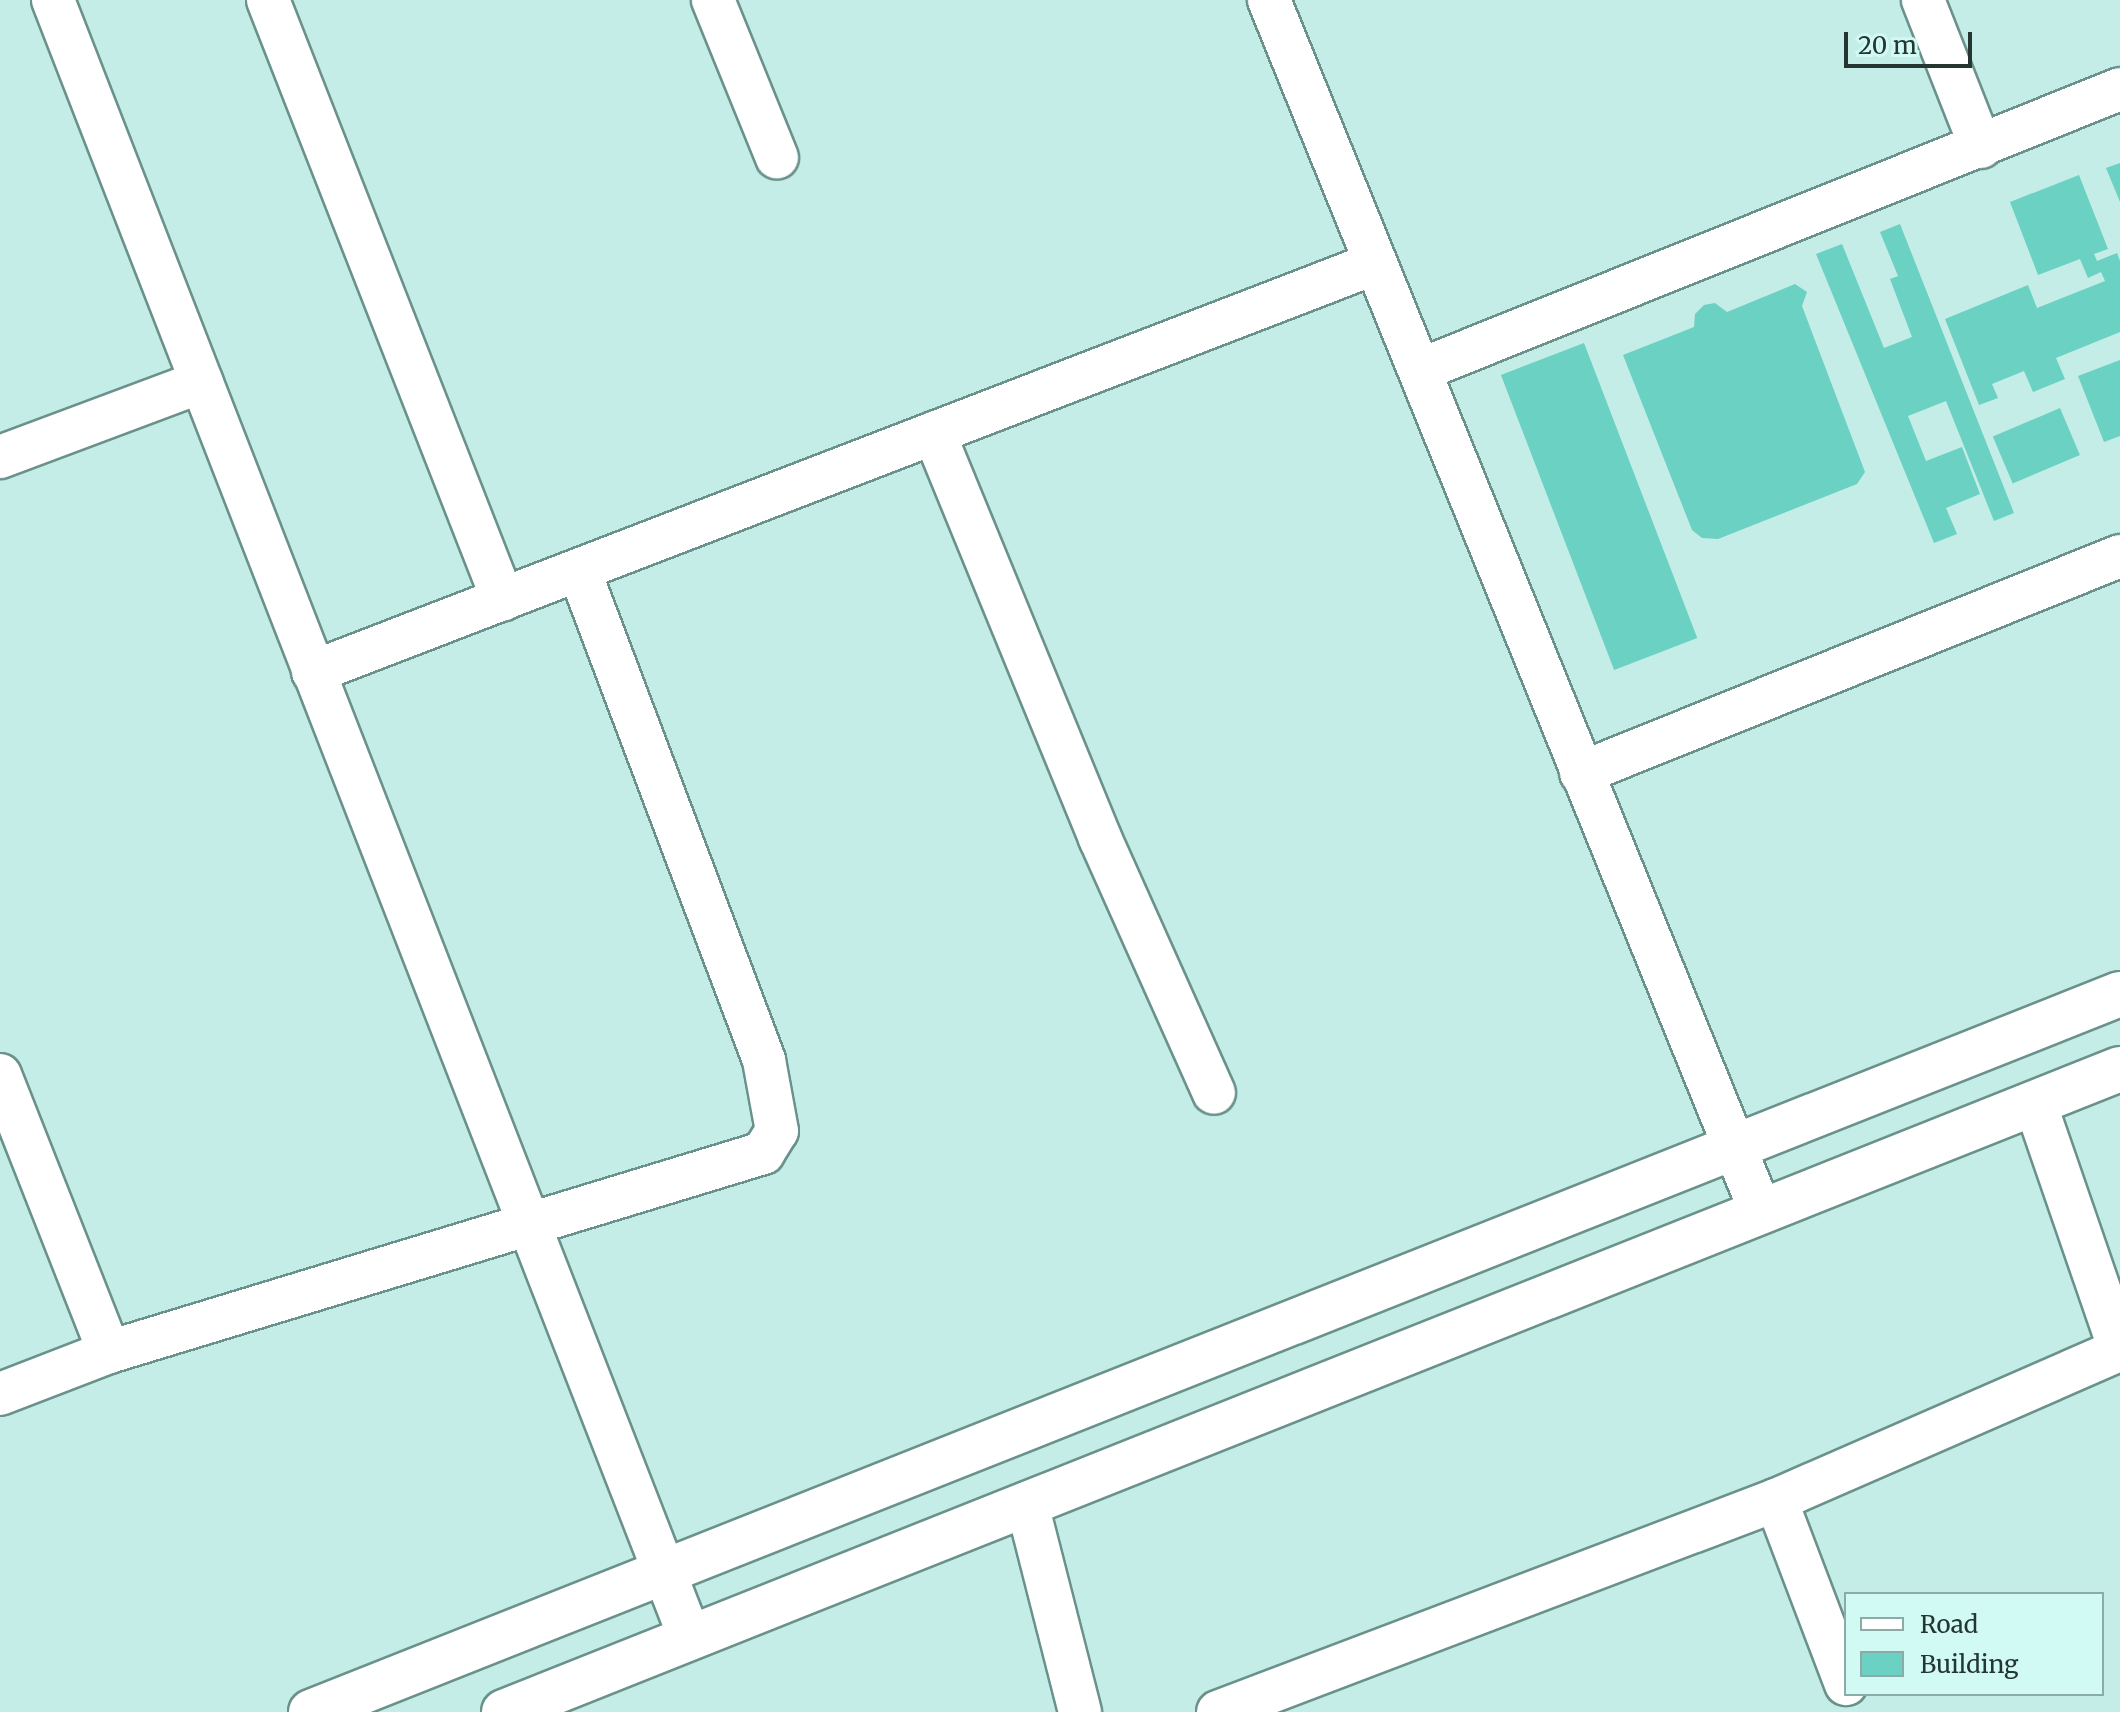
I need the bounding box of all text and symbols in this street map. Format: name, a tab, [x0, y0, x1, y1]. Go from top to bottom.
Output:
scale bar	[1848, 16, 1976, 66]
text: 20 m	[1858, 30, 1917, 61]
legend	[1844, 1592, 2104, 1696]
text: Road	[1920, 1609, 1978, 1640]
text: Building	[1920, 1649, 2019, 1680]

